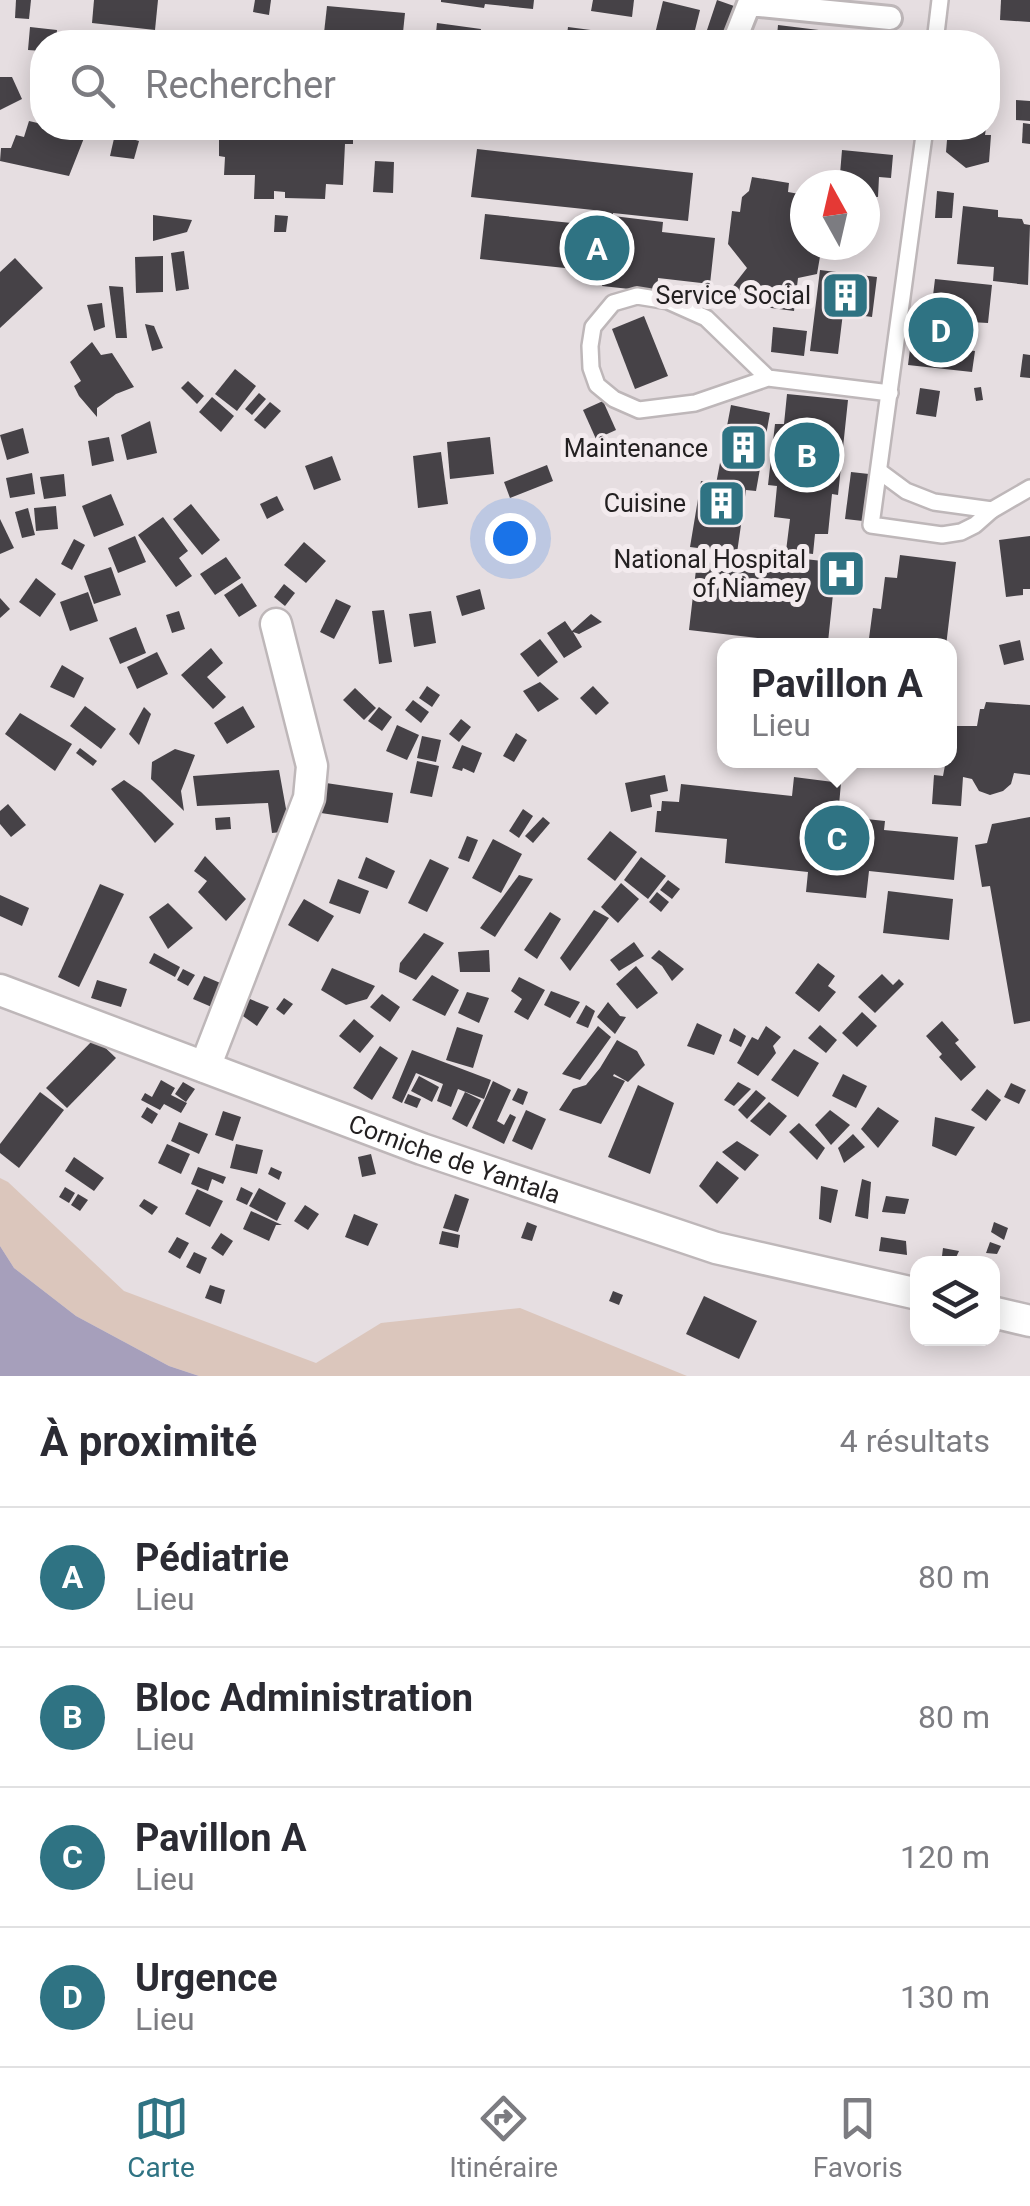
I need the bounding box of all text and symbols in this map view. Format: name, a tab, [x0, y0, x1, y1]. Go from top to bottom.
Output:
search box	[30, 30, 1000, 140]
icon: search	[65, 58, 120, 113]
text: Rechercher	[145, 63, 336, 107]
north arrow	[790, 170, 880, 260]
pin: A	[564, 210, 630, 286]
building icon: Service Social	[820, 269, 872, 321]
place label: Service Social	[656, 281, 811, 310]
pin: D	[908, 292, 974, 368]
pin: B	[774, 418, 840, 492]
building icon: Maintenance	[717, 422, 769, 474]
place label: Maintenance	[564, 434, 708, 463]
building icon: Cuisine	[695, 477, 747, 529]
place label: Cuisine	[604, 489, 686, 518]
your location	[485, 513, 536, 564]
place label: National Hospital of Niamey	[613, 545, 806, 603]
hospital icon: National Hospital of Niamey	[815, 547, 867, 599]
popup	[717, 638, 957, 768]
text: Pavillon A	[751, 662, 923, 706]
text: Lieu	[751, 706, 811, 744]
pin: C	[804, 800, 870, 876]
street label: Corniche de Yantala	[345, 1108, 564, 1209]
map controls	[910, 1256, 1000, 1346]
button: layers	[910, 1256, 1000, 1346]
text: À proximité	[40, 1417, 257, 1466]
text: 4 résultats	[840, 1422, 990, 1460]
text: Pédiatrie	[135, 1536, 289, 1580]
text: A	[62, 1558, 83, 1596]
text: 80 m	[918, 1558, 990, 1596]
text: Lieu	[135, 1580, 195, 1618]
text: Bloc Administration	[135, 1676, 473, 1720]
text: B	[62, 1698, 83, 1736]
text: 80 m	[918, 1698, 990, 1736]
text: Lieu	[135, 1720, 195, 1758]
text: Pavillon A	[135, 1816, 306, 1860]
text: C	[62, 1838, 83, 1876]
text: 120 m	[900, 1838, 990, 1876]
text: Lieu	[135, 1860, 195, 1898]
text: Urgence	[135, 1956, 277, 2000]
text: D	[62, 1978, 83, 2016]
text: 130 m	[900, 1978, 990, 2016]
text: Lieu	[135, 2000, 195, 2038]
tab: Carte	[127, 2091, 195, 2184]
tab: Itinéraire	[449, 2091, 558, 2184]
tab: Favoris	[813, 2091, 903, 2184]

